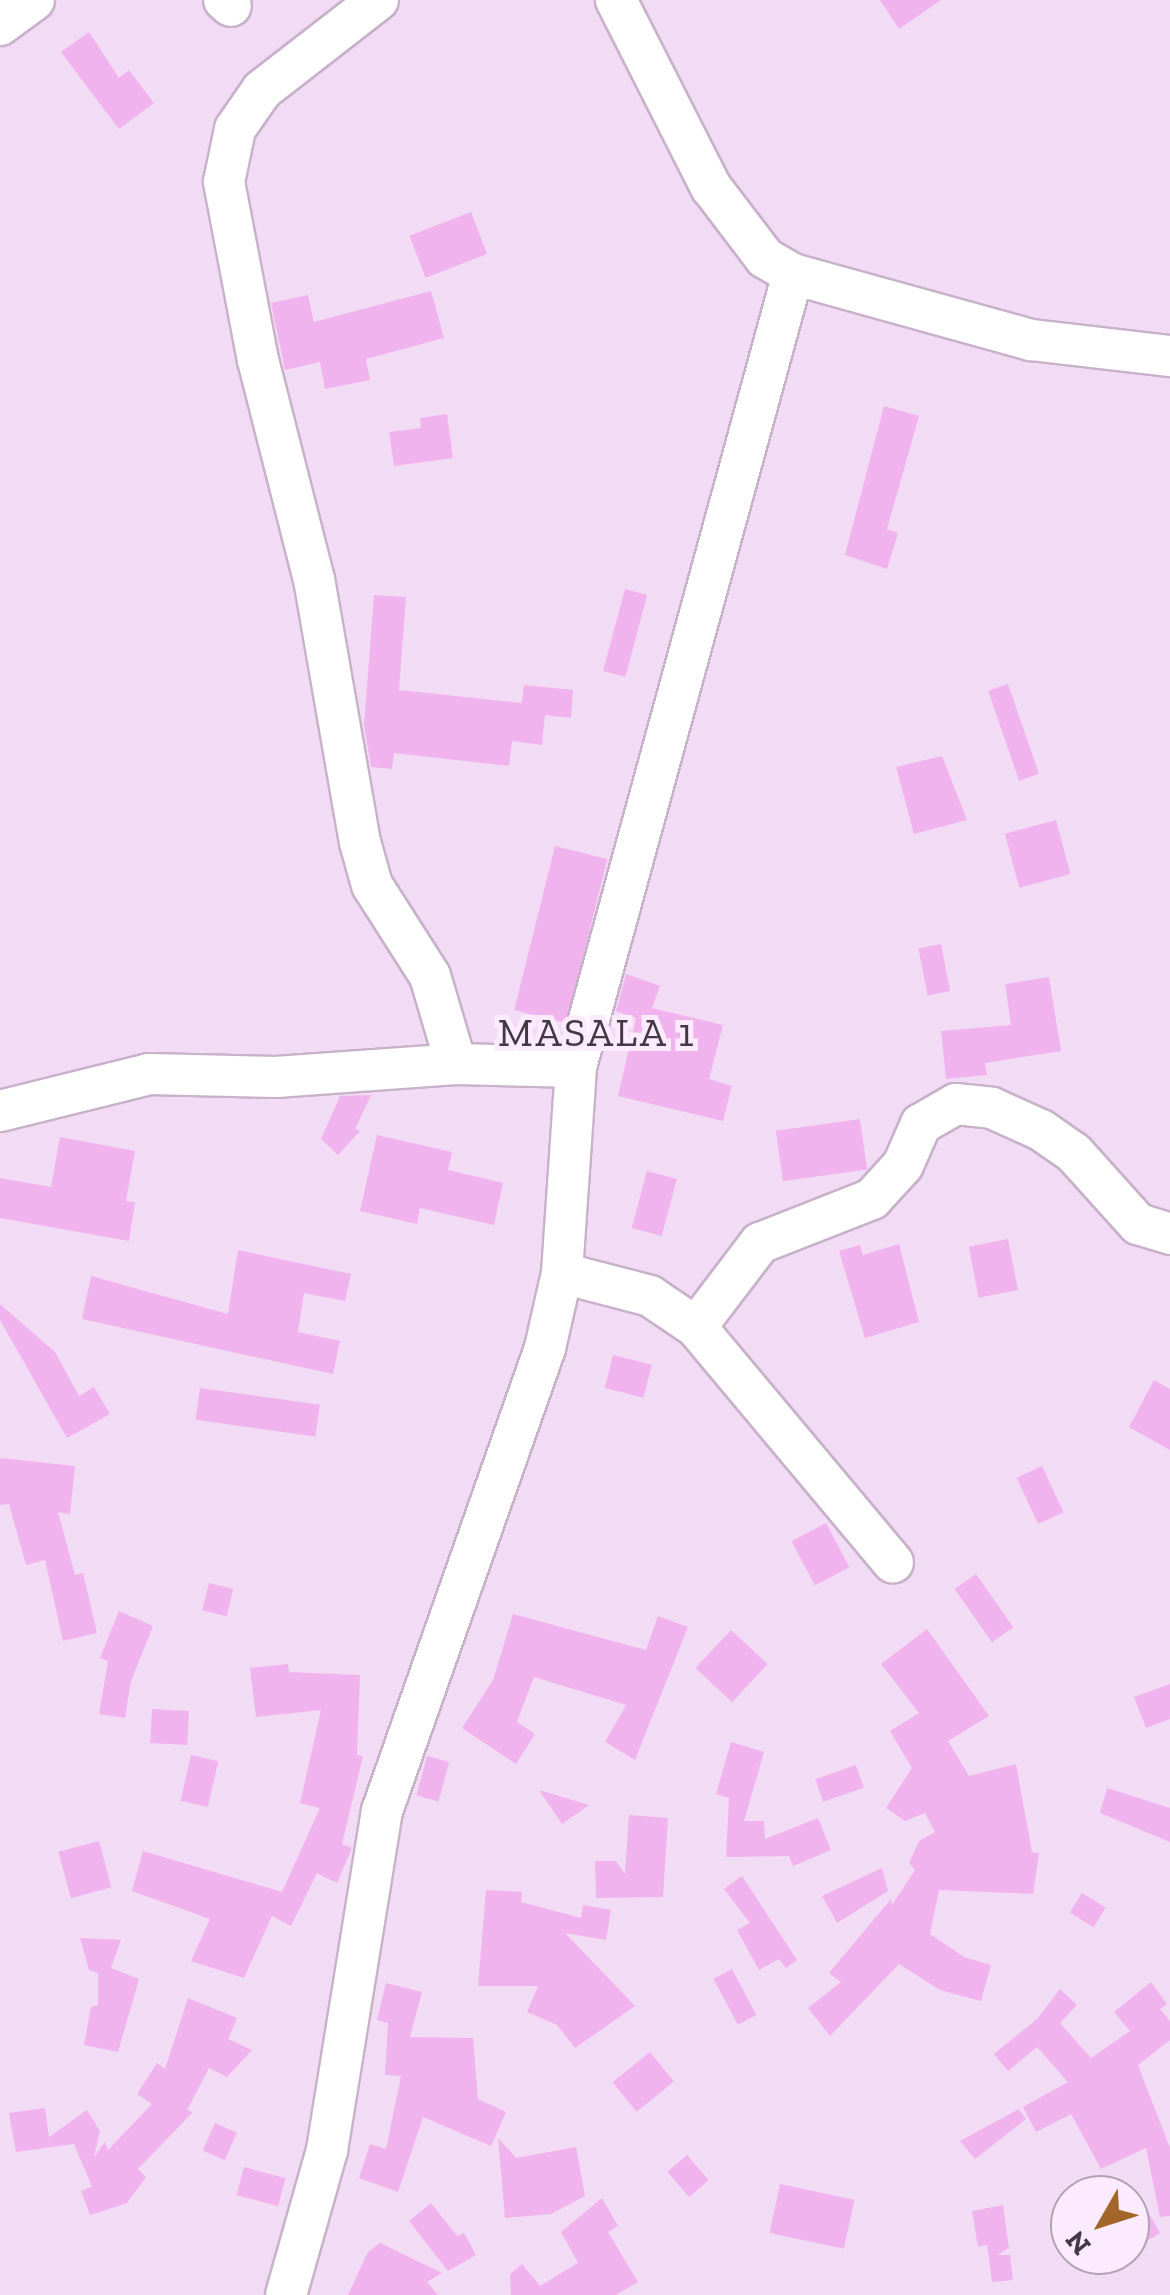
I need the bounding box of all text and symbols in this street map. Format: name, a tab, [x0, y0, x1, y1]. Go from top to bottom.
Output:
district label: MASALA 1	[497, 1008, 697, 1056]
north arrow	[1050, 2175, 1150, 2275]
text: N	[1058, 2224, 1097, 2262]

